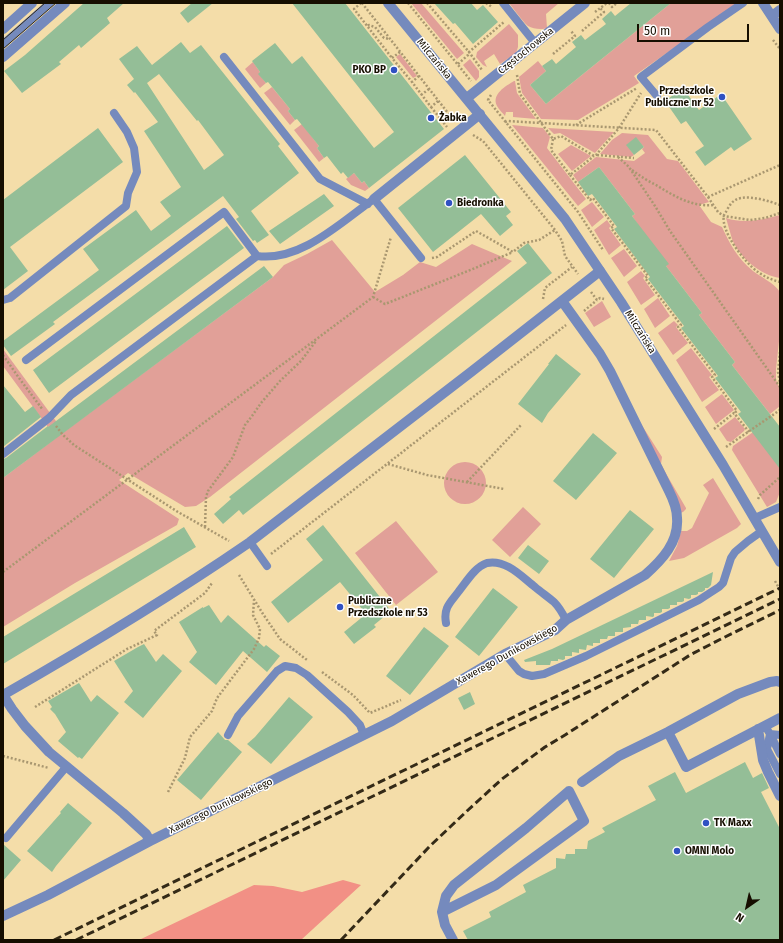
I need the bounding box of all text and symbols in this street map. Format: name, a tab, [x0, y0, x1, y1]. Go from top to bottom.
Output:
scale bar	[639, 16, 751, 42]
text: 50 m	[644, 24, 670, 38]
street label: Częstochowska	[496, 25, 556, 77]
street label: Milczańska	[414, 36, 454, 82]
place label: PKO BP	[352, 64, 386, 76]
marker: PKO BP	[389, 65, 399, 75]
place label: Przedszkole Publiczne nr 52	[645, 85, 714, 108]
marker: Przedszkole Publiczne nr 52	[717, 92, 727, 102]
place label: Żabka	[439, 112, 467, 124]
marker: Żabka	[426, 113, 436, 123]
place label: Biedronka	[457, 197, 504, 209]
marker: Biedronka	[444, 198, 454, 208]
street label: Milczańska	[622, 308, 658, 356]
place label: Publiczne Przedszkole nr 53	[348, 595, 428, 618]
marker: Publiczne Przedszkole nr 53	[335, 602, 345, 612]
street label: Xawerego Dunikowskiego	[454, 622, 560, 688]
street label: Xawerego Dunikowskiego	[167, 776, 275, 836]
place label: TK Maxx	[714, 817, 752, 829]
marker: TK Maxx	[701, 818, 711, 828]
place label: OMNI Molo	[685, 845, 734, 857]
marker: OMNI Molo	[672, 846, 682, 856]
north arrow	[727, 887, 767, 927]
text: N	[733, 910, 747, 925]

